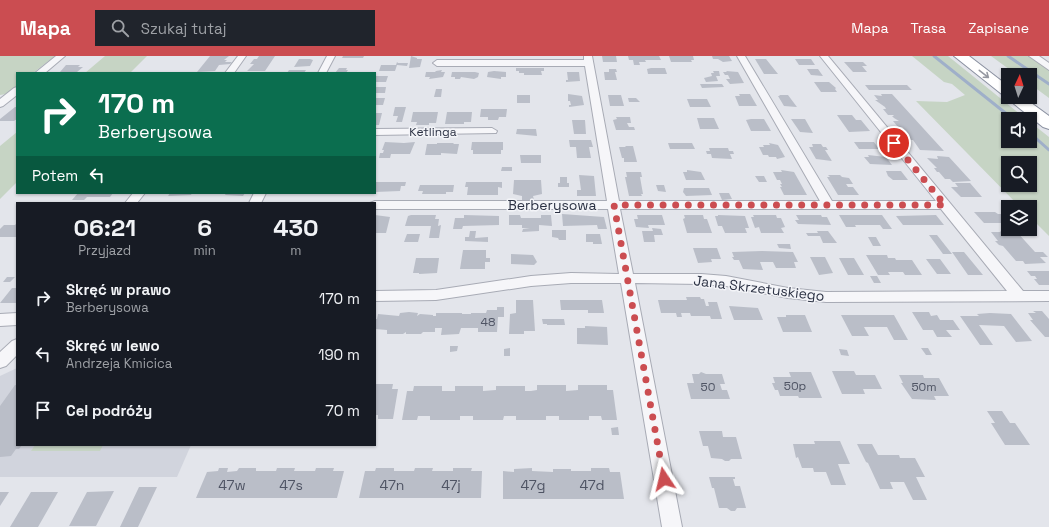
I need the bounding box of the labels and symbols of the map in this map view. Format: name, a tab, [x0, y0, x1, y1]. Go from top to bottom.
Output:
north arrow	[1001, 68, 1037, 104]
one-way arrow	[979, 70, 990, 79]
street label: Ketlinga	[409, 124, 457, 140]
pin	[877, 126, 911, 160]
street label: Berberysowa	[507, 196, 597, 214]
street label: Jana Skrzetuskiego	[692, 271, 826, 305]
house number: 48	[481, 314, 495, 330]
house number: 50p	[784, 378, 807, 394]
house number: 50	[701, 379, 715, 395]
house number: 50m	[911, 379, 937, 395]
position arrow	[643, 458, 685, 500]
house number: 47w	[218, 476, 246, 494]
house number: 47s	[279, 476, 303, 494]
house number: 47n	[380, 476, 404, 494]
house number: 47j	[441, 476, 461, 494]
house number: 47g	[520, 476, 546, 494]
house number: 47d	[579, 476, 605, 494]

